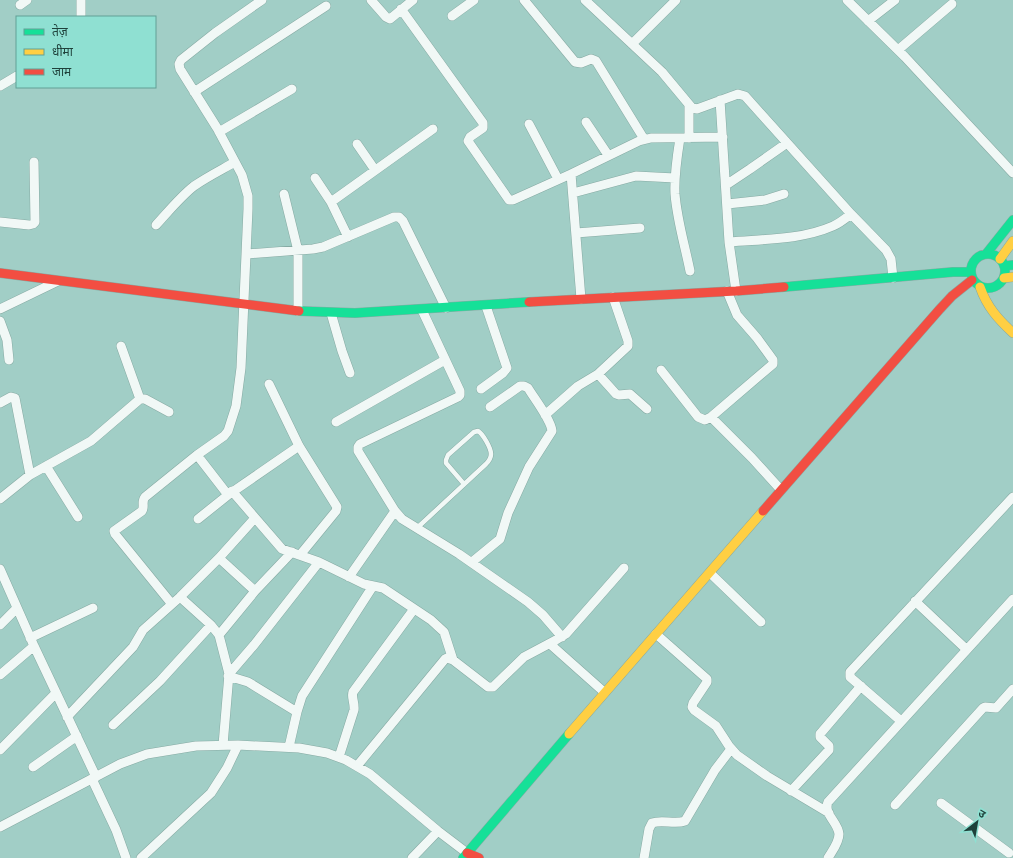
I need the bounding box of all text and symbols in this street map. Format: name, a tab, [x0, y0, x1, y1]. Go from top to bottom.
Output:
legend	[16, 16, 156, 88]
text: तेज़	[52, 23, 69, 42]
text: धीमा	[52, 43, 74, 62]
text: जाम	[52, 63, 72, 82]
north arrow	[957, 802, 997, 842]
text: उ	[975, 805, 990, 823]

